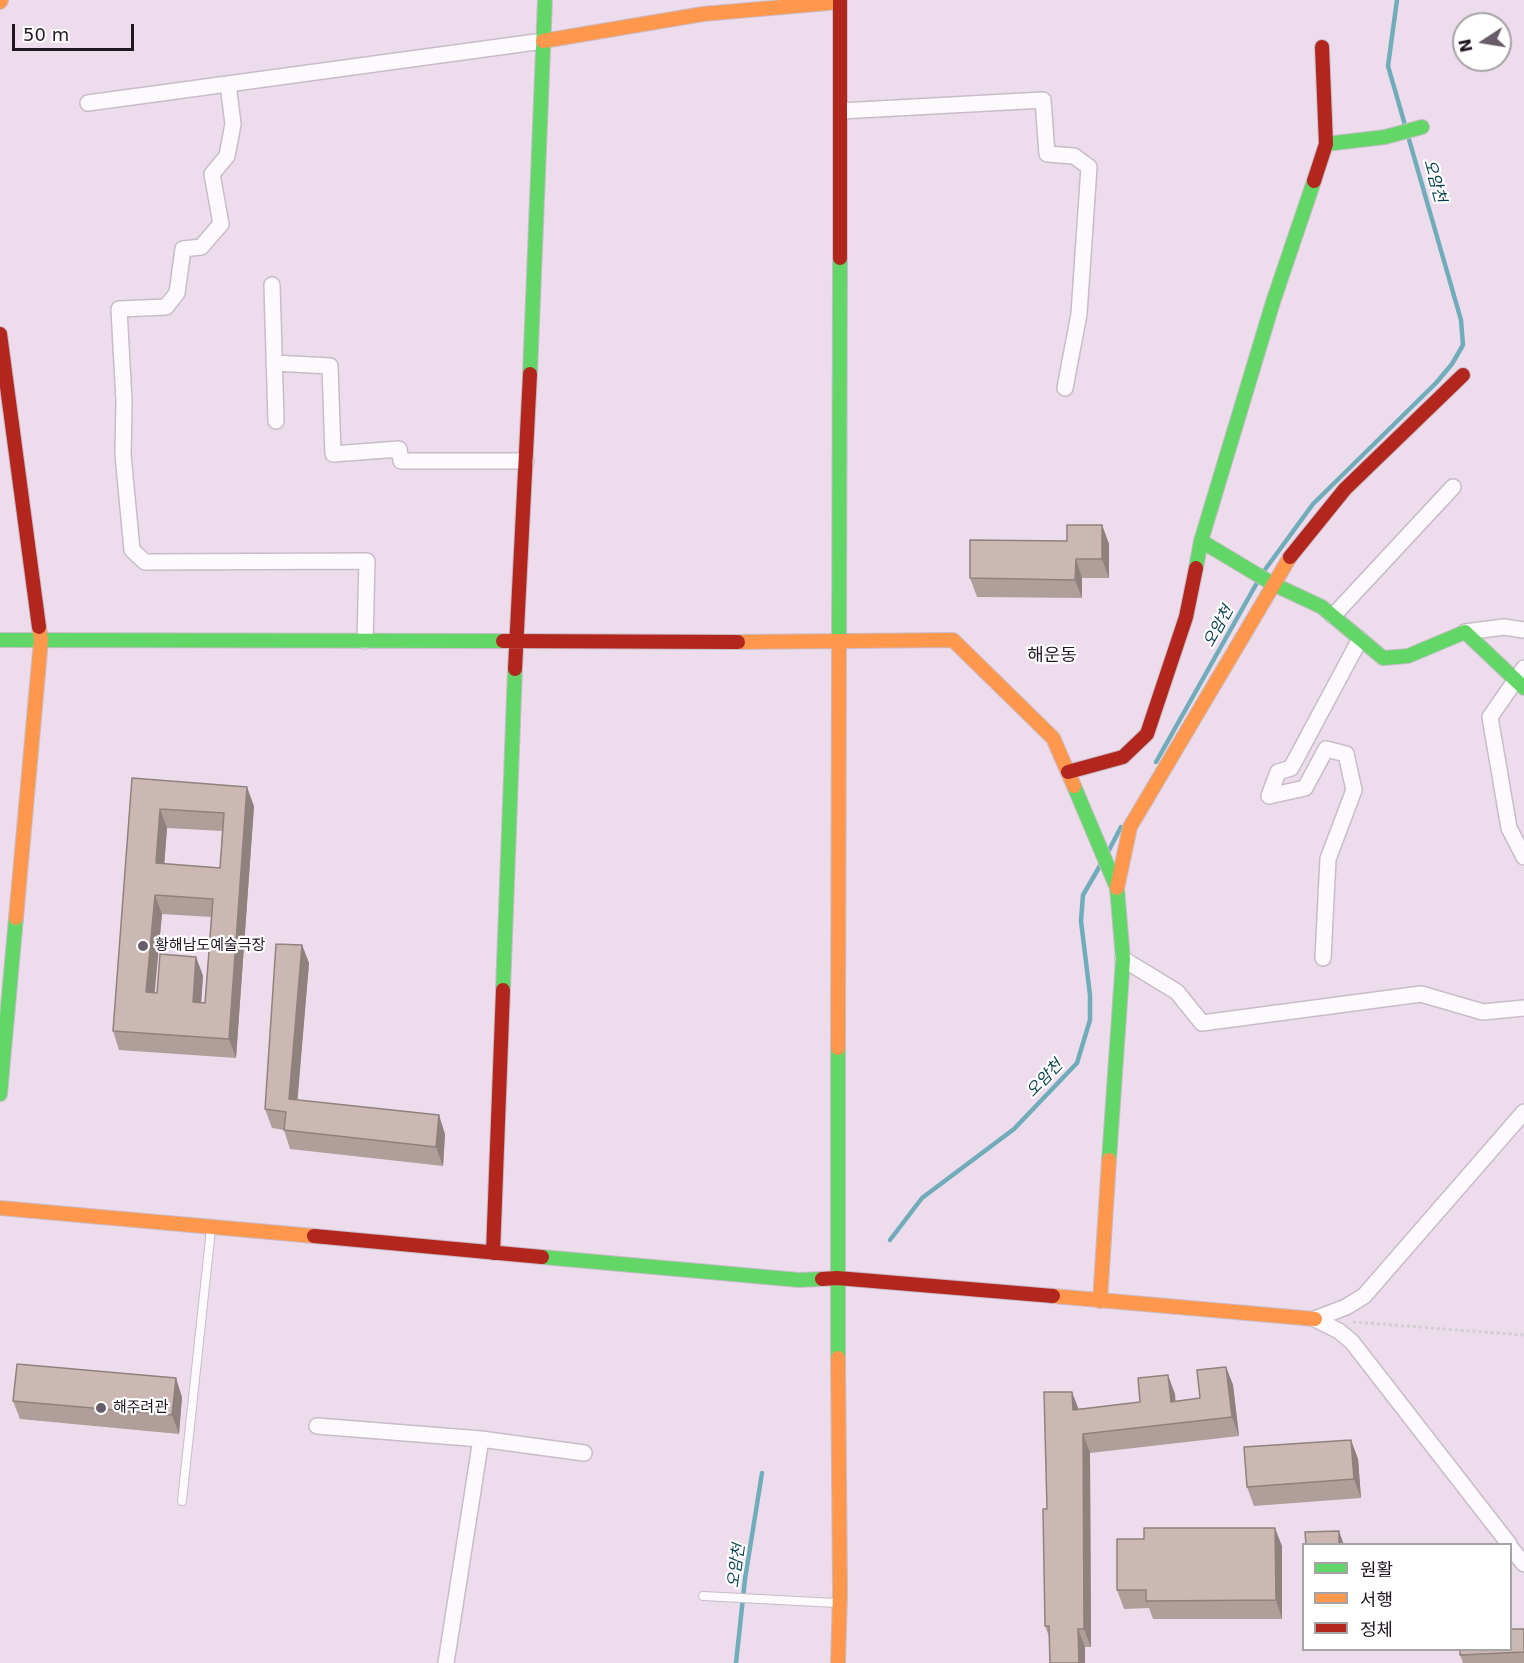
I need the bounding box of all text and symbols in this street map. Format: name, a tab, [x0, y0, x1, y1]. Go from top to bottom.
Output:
scale bar	[15, 12, 136, 50]
north arrow	[1452, 12, 1512, 72]
text: 50 m	[23, 24, 69, 45]
text: N	[1455, 37, 1477, 54]
water label: 오암천	[1419, 157, 1449, 205]
water label: 오암천	[1200, 603, 1238, 651]
district label: 해운동	[1027, 645, 1077, 667]
place label: 황해남도예술극장	[155, 937, 265, 955]
marker: 황해남도예술극장	[136, 939, 150, 953]
water label: 오암천	[1023, 1056, 1067, 1102]
place label: 해주려관	[113, 1399, 168, 1417]
marker: 해주려관	[94, 1401, 108, 1415]
water label: 오암천	[724, 1543, 750, 1589]
legend	[1302, 1543, 1512, 1651]
text: 원활	[1360, 1559, 1393, 1580]
text: 서행	[1360, 1589, 1393, 1610]
text: 정체	[1360, 1619, 1393, 1640]

